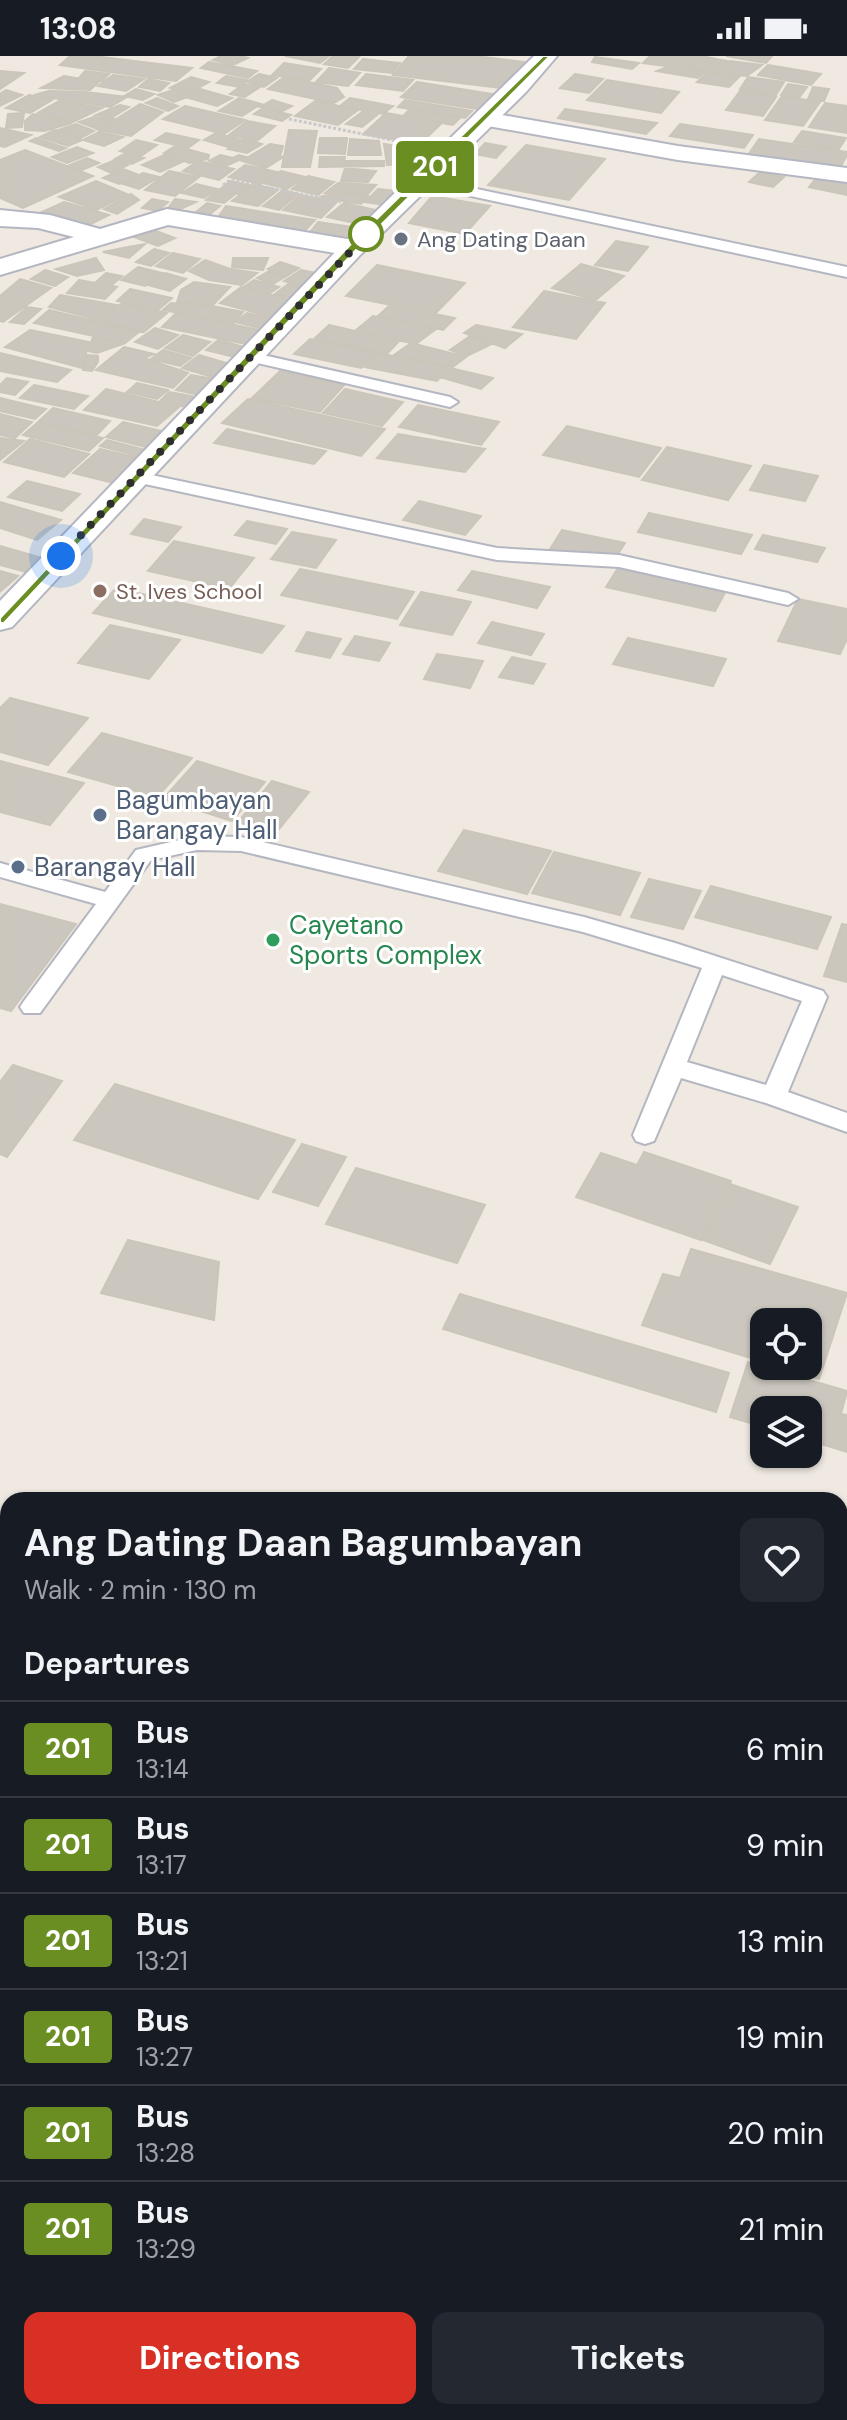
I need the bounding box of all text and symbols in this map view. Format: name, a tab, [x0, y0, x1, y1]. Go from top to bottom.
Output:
text: 13:08	[40, 9, 117, 48]
line badge: 201	[389, 141, 481, 193]
text: 201	[412, 148, 458, 185]
unlabelled marker	[349, 217, 383, 251]
place label: Ang Dating Daan	[417, 225, 586, 254]
marker: Ang Dating Daan	[392, 230, 410, 248]
your location	[41, 536, 81, 576]
place label: St. Ives School	[116, 577, 262, 606]
marker: St. Ives School	[91, 582, 109, 600]
place label: Bagumbayan Barangay Hall	[116, 783, 278, 847]
marker: Bagumbayan Barangay Hall	[91, 806, 109, 824]
place label: Barangay Hall	[34, 850, 196, 884]
marker: Barangay Hall	[9, 858, 27, 876]
place label: Cayetano Sports Complex	[289, 908, 482, 972]
marker: Cayetano Sports Complex	[264, 931, 282, 949]
map controls	[750, 1308, 822, 1468]
button: locate	[750, 1308, 822, 1380]
button: layers	[750, 1396, 822, 1468]
text: Ang Dating Daan Bagumbayan	[24, 1518, 582, 1568]
button: heart	[740, 1518, 824, 1602]
text: Walk · 2 min · 130 m	[24, 1573, 256, 1607]
text: Departures	[24, 1644, 190, 1683]
text: Bus	[136, 1713, 190, 1752]
text: 201	[45, 1730, 91, 1767]
text: 6 min	[746, 1730, 824, 1769]
text: 13:14	[136, 1752, 189, 1786]
text: Bus	[136, 1809, 190, 1848]
text: 201	[45, 1826, 91, 1863]
text: 9 min	[746, 1826, 824, 1865]
text: 13:17	[136, 1848, 187, 1882]
text: Bus	[136, 1905, 190, 1944]
text: 201	[45, 1922, 91, 1959]
text: 13 min	[738, 1922, 824, 1961]
text: 13:21	[136, 1944, 188, 1978]
text: Bus	[136, 2001, 190, 2040]
text: 201	[45, 2018, 91, 2055]
text: 19 min	[737, 2018, 824, 2057]
text: 13:27	[136, 2040, 193, 2074]
text: Bus	[136, 2097, 190, 2136]
text: 201	[45, 2114, 91, 2151]
text: 20 min	[727, 2114, 824, 2153]
text: 13:28	[136, 2136, 195, 2170]
text: Bus	[136, 2193, 190, 2232]
text: 201	[45, 2210, 91, 2247]
text: 21 min	[738, 2210, 824, 2249]
text: 13:29	[136, 2232, 196, 2266]
button: Directions	[24, 2312, 416, 2404]
button: Tickets	[432, 2312, 824, 2404]

